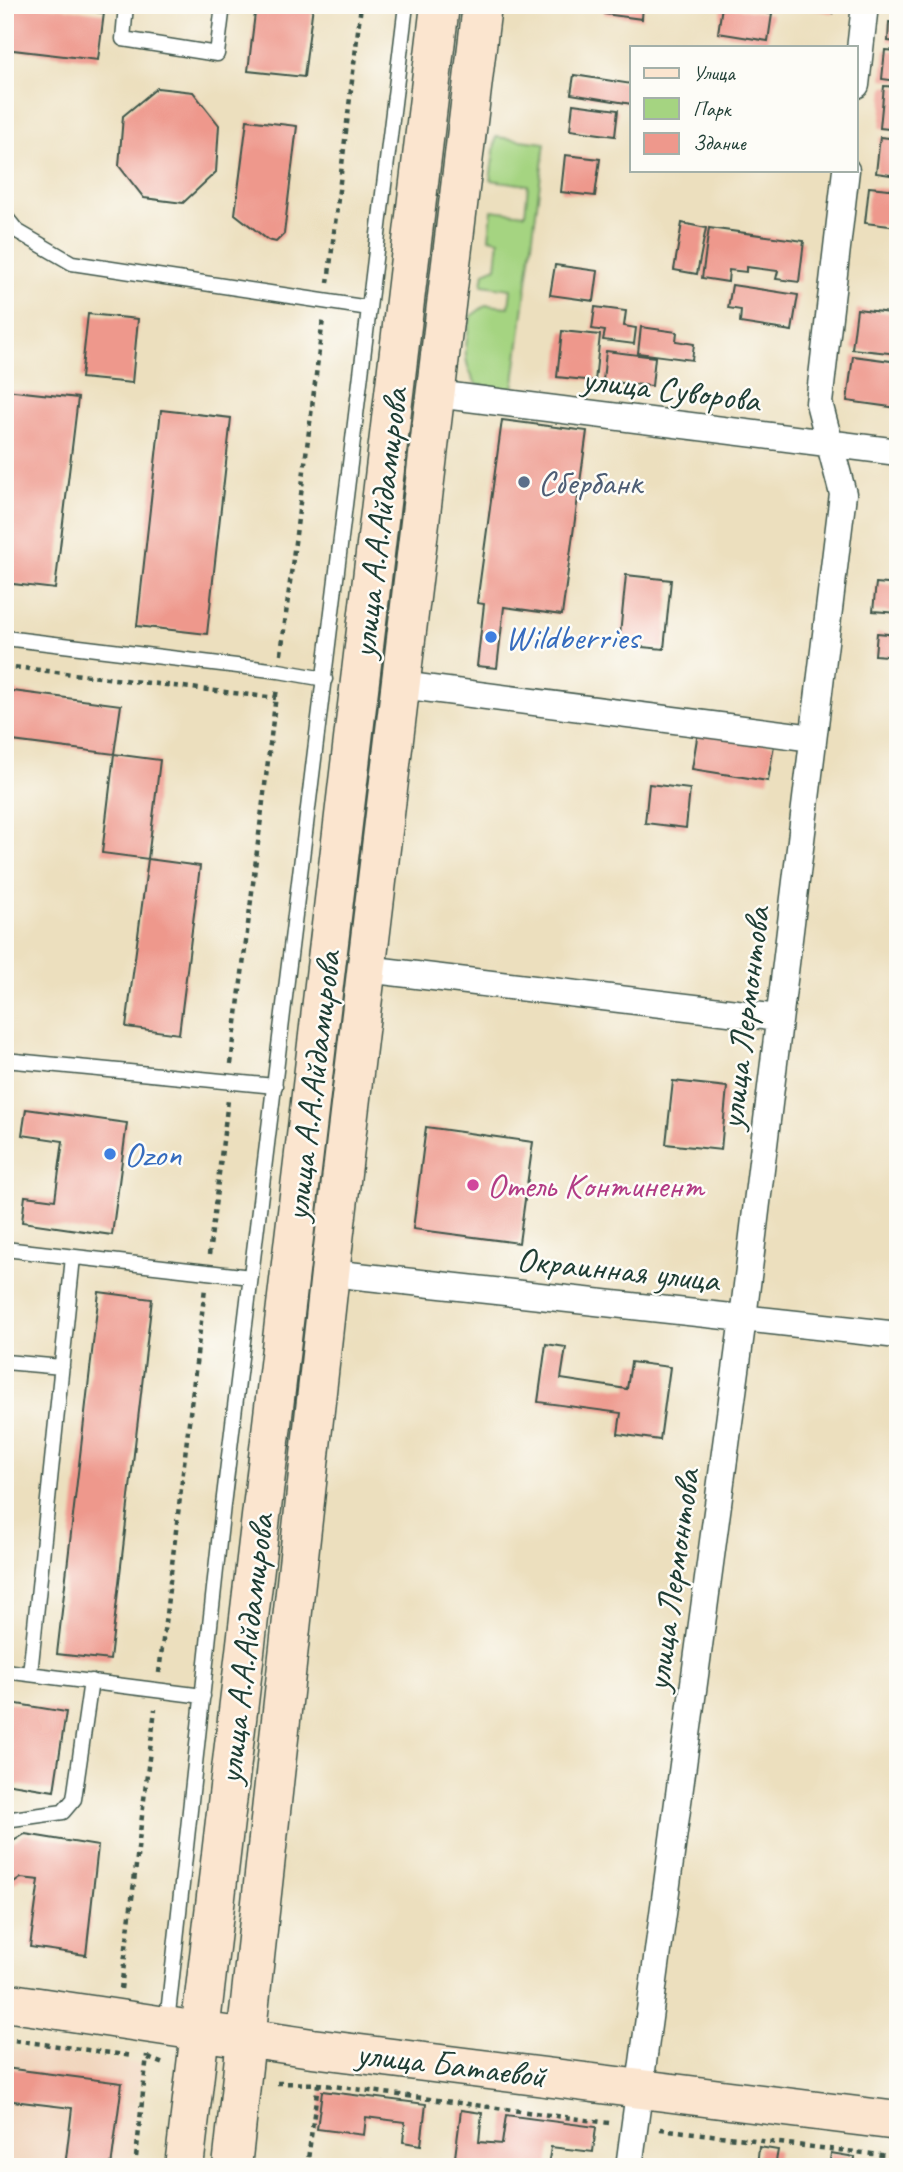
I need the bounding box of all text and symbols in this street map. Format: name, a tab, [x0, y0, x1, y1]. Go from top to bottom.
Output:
legend	[630, 46, 858, 172]
text: Улица	[693, 60, 736, 86]
text: Парк	[693, 96, 733, 122]
text: Здание	[693, 130, 747, 156]
street label: улица Суворова	[578, 356, 765, 423]
street label: улица А.А.Айдамирова	[340, 383, 419, 662]
place label: Сбербанк	[538, 460, 645, 505]
marker: Сбербанк	[516, 474, 532, 490]
place label: Wildberries	[505, 615, 642, 660]
marker: Wildberries	[483, 629, 499, 645]
street label: улица Лермонтова	[708, 902, 781, 1134]
street label: улица А.А.Айдамирова	[273, 946, 352, 1225]
place label: Ozon	[124, 1132, 182, 1177]
marker: Ozon	[102, 1146, 118, 1162]
place label: Отель Континент	[487, 1163, 706, 1208]
marker: Отель Континент	[465, 1177, 481, 1193]
street label: Окраинная улица	[515, 1237, 724, 1303]
street label: улица Лермонтова	[634, 1464, 711, 1696]
street label: улица А.А.Айдамирова	[206, 1509, 285, 1788]
street label: улица Батаевой	[352, 2030, 550, 2099]

